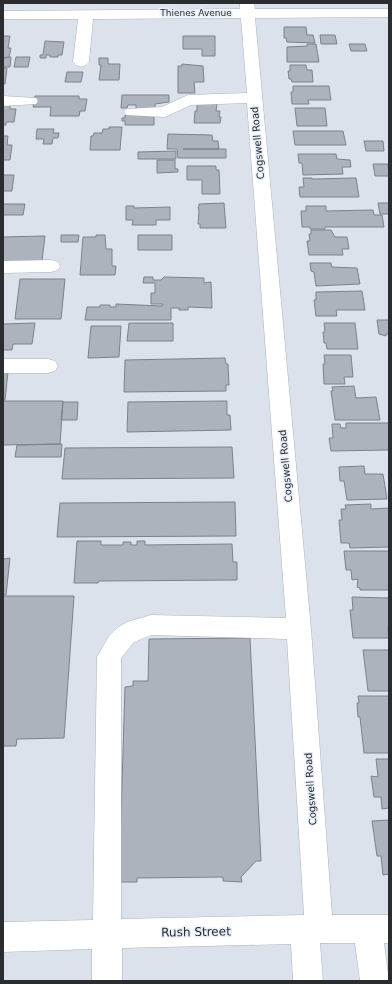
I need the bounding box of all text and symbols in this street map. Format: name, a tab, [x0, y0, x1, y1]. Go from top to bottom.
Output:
street label: Thienes Avenue	[159, 8, 232, 18]
street label: Cogswell Road	[249, 106, 266, 180]
street label: Cogswell Road	[277, 429, 294, 503]
street label: Cogswell Road	[302, 752, 319, 826]
street label: Rush Street	[161, 924, 231, 940]

